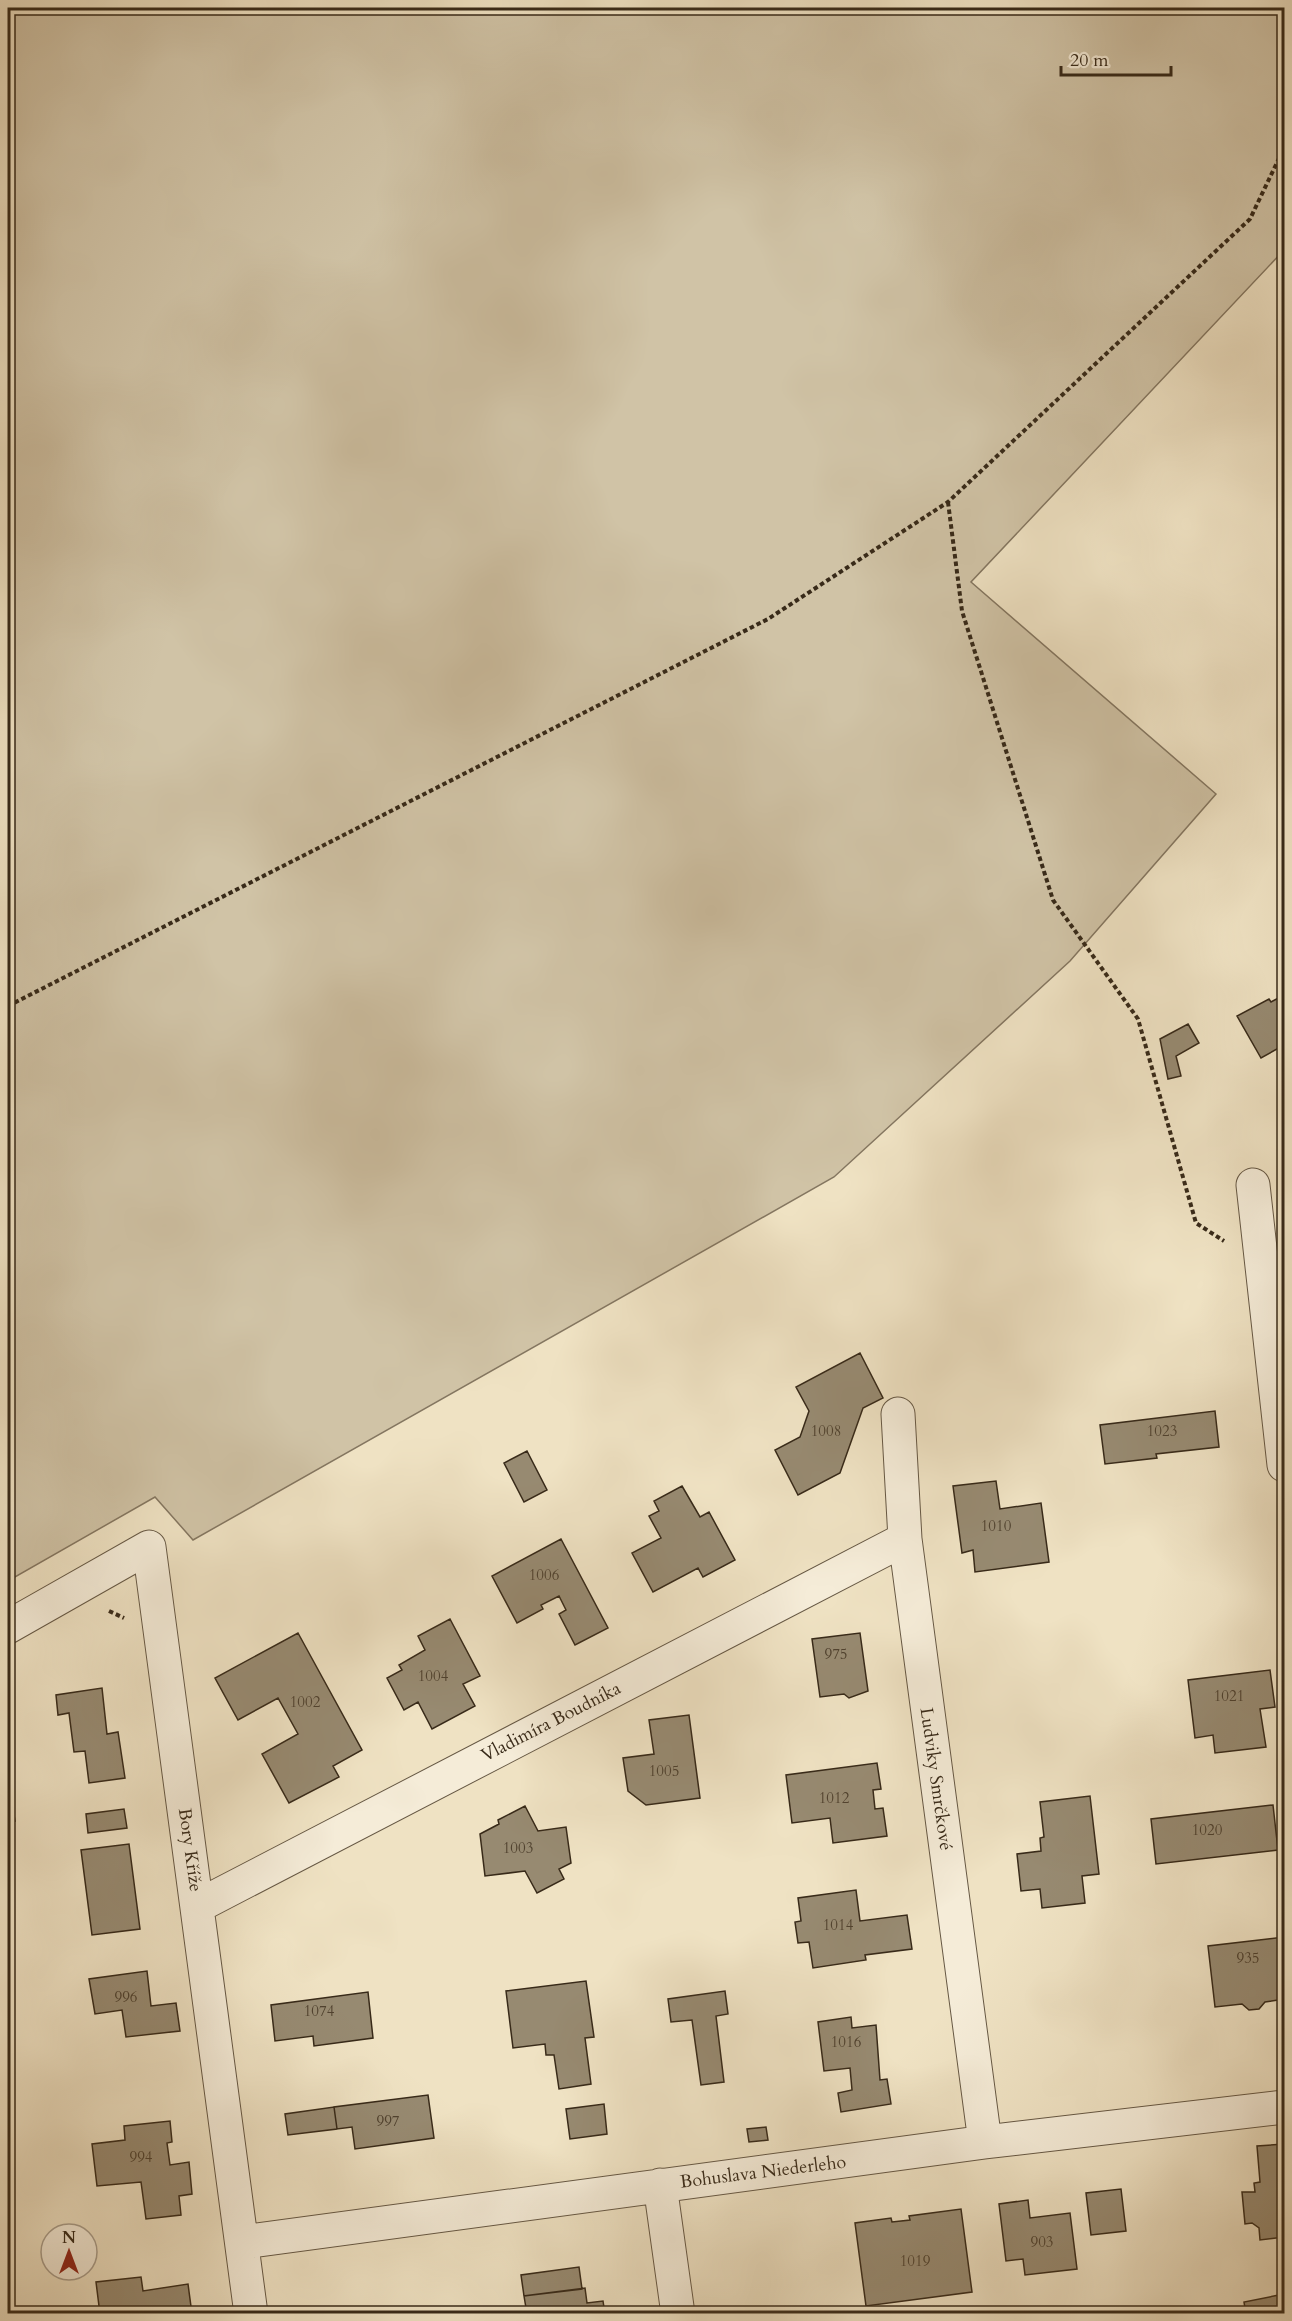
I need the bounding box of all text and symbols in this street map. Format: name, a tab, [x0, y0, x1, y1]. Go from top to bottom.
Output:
scale bar	[1061, 39, 1170, 77]
text: 20 m	[1070, 48, 1109, 73]
house number: 1008	[811, 1421, 841, 1441]
house number: 1023	[1147, 1421, 1177, 1441]
house number: 1010	[981, 1516, 1012, 1536]
house number: 1006	[529, 1565, 560, 1585]
house number: 975	[824, 1644, 848, 1664]
house number: 1004	[418, 1666, 449, 1686]
street label: Vladimíra Boudníka	[477, 1676, 625, 1768]
house number: 1021	[1214, 1686, 1244, 1706]
house number: 1002	[290, 1692, 321, 1712]
street label: Ludviky Smrčkové	[914, 1706, 958, 1852]
house number: 1005	[649, 1761, 679, 1781]
house number: 1012	[819, 1788, 850, 1808]
street label: Bory Kříže	[172, 1807, 208, 1893]
house number: 1020	[1192, 1820, 1223, 1840]
house number: 1003	[503, 1838, 533, 1858]
house number: 1014	[823, 1915, 854, 1935]
house number: 935	[1236, 1948, 1260, 1968]
house number: 996	[114, 1987, 138, 2007]
house number: 1074	[304, 2001, 335, 2021]
house number: 1016	[831, 2032, 862, 2052]
house number: 997	[376, 2111, 400, 2131]
house number: 994	[129, 2147, 153, 2167]
street label: Bohuslava Niederleho	[679, 2149, 848, 2195]
north arrow	[39, 2222, 99, 2282]
text: N	[62, 2227, 76, 2249]
house number: 903	[1030, 2232, 1054, 2252]
house number: 1019	[900, 2251, 931, 2271]

